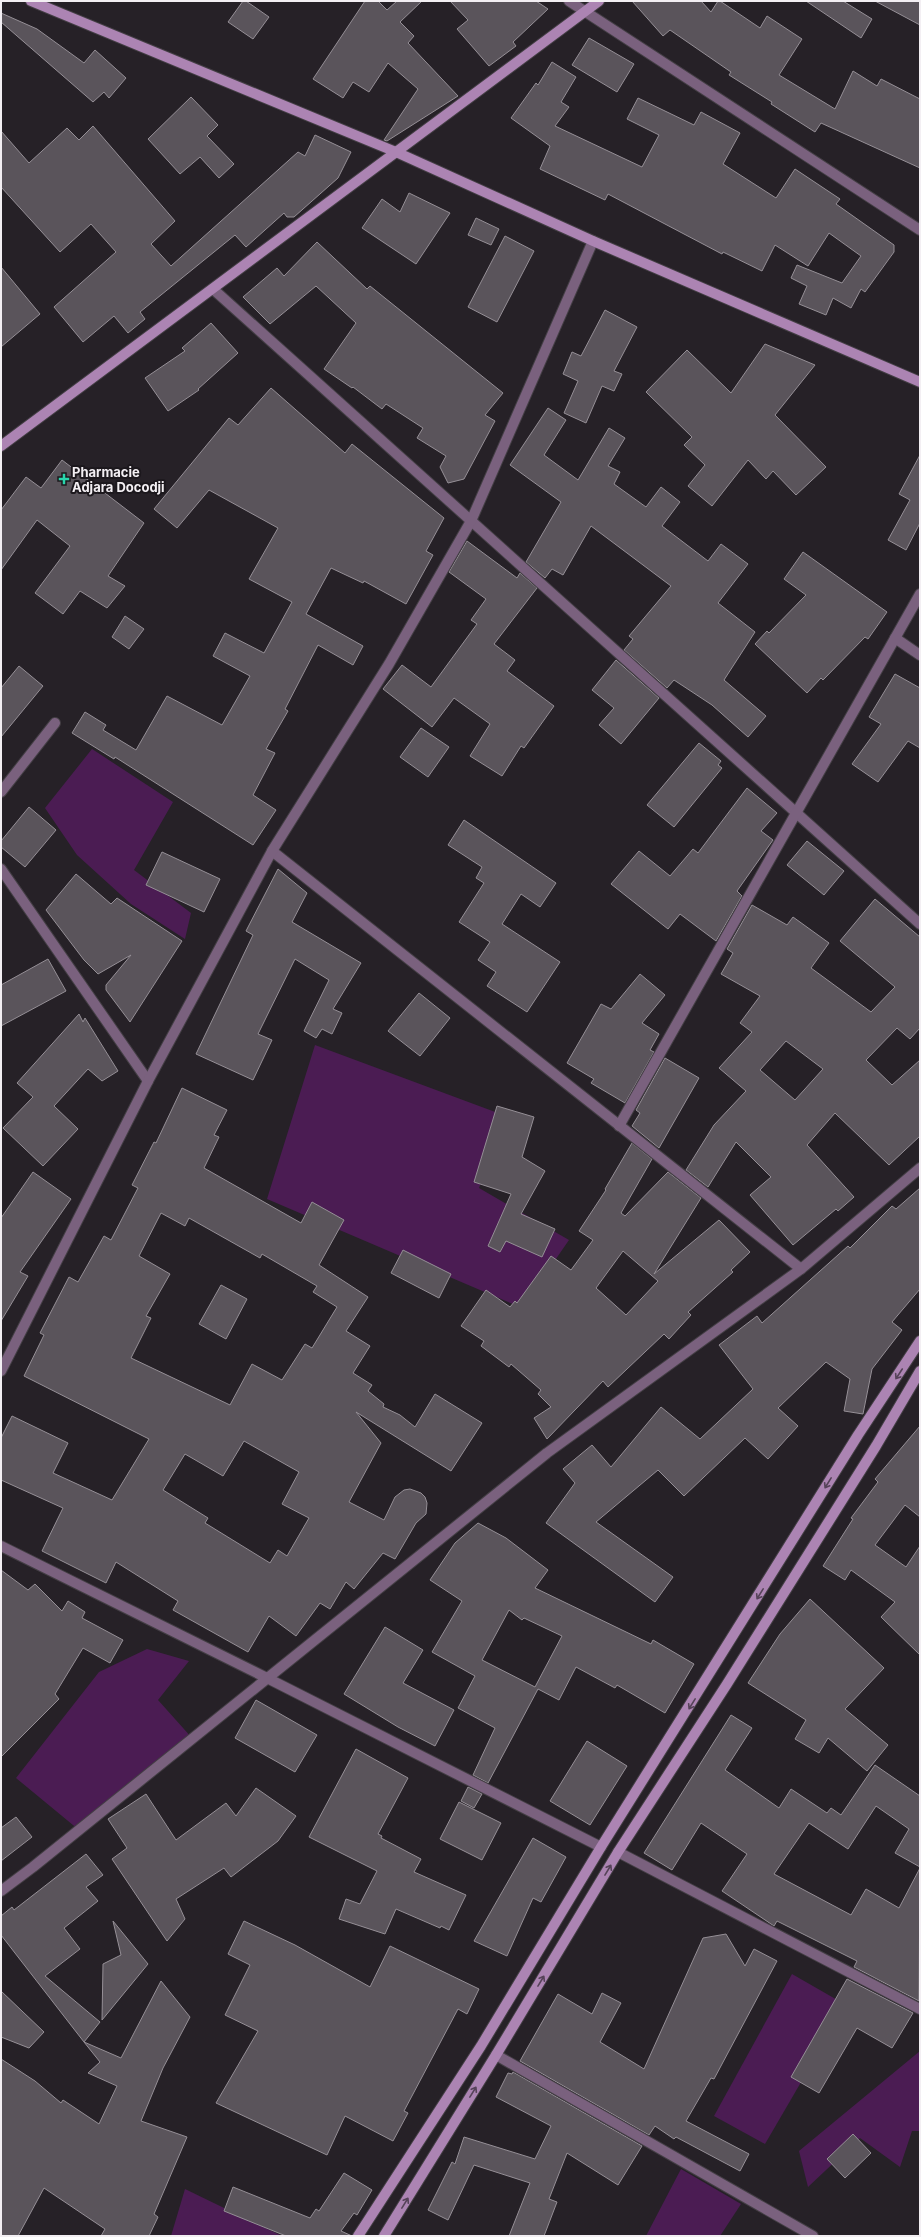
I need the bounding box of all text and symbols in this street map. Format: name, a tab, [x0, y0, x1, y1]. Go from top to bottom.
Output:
place label: Pharmacie Adjara Docodji	[72, 464, 165, 495]
marker: Pharmacie Adjara Docodji	[59, 474, 69, 484]
one-way arrow	[894, 1368, 902, 1380]
one-way arrow	[824, 1477, 832, 1489]
one-way arrow	[756, 1588, 764, 1600]
one-way arrow	[687, 1698, 695, 1710]
one-way arrow	[604, 1864, 612, 1876]
one-way arrow	[537, 1975, 545, 1987]
one-way arrow	[470, 2086, 478, 2098]
one-way arrow	[401, 2197, 409, 2209]

